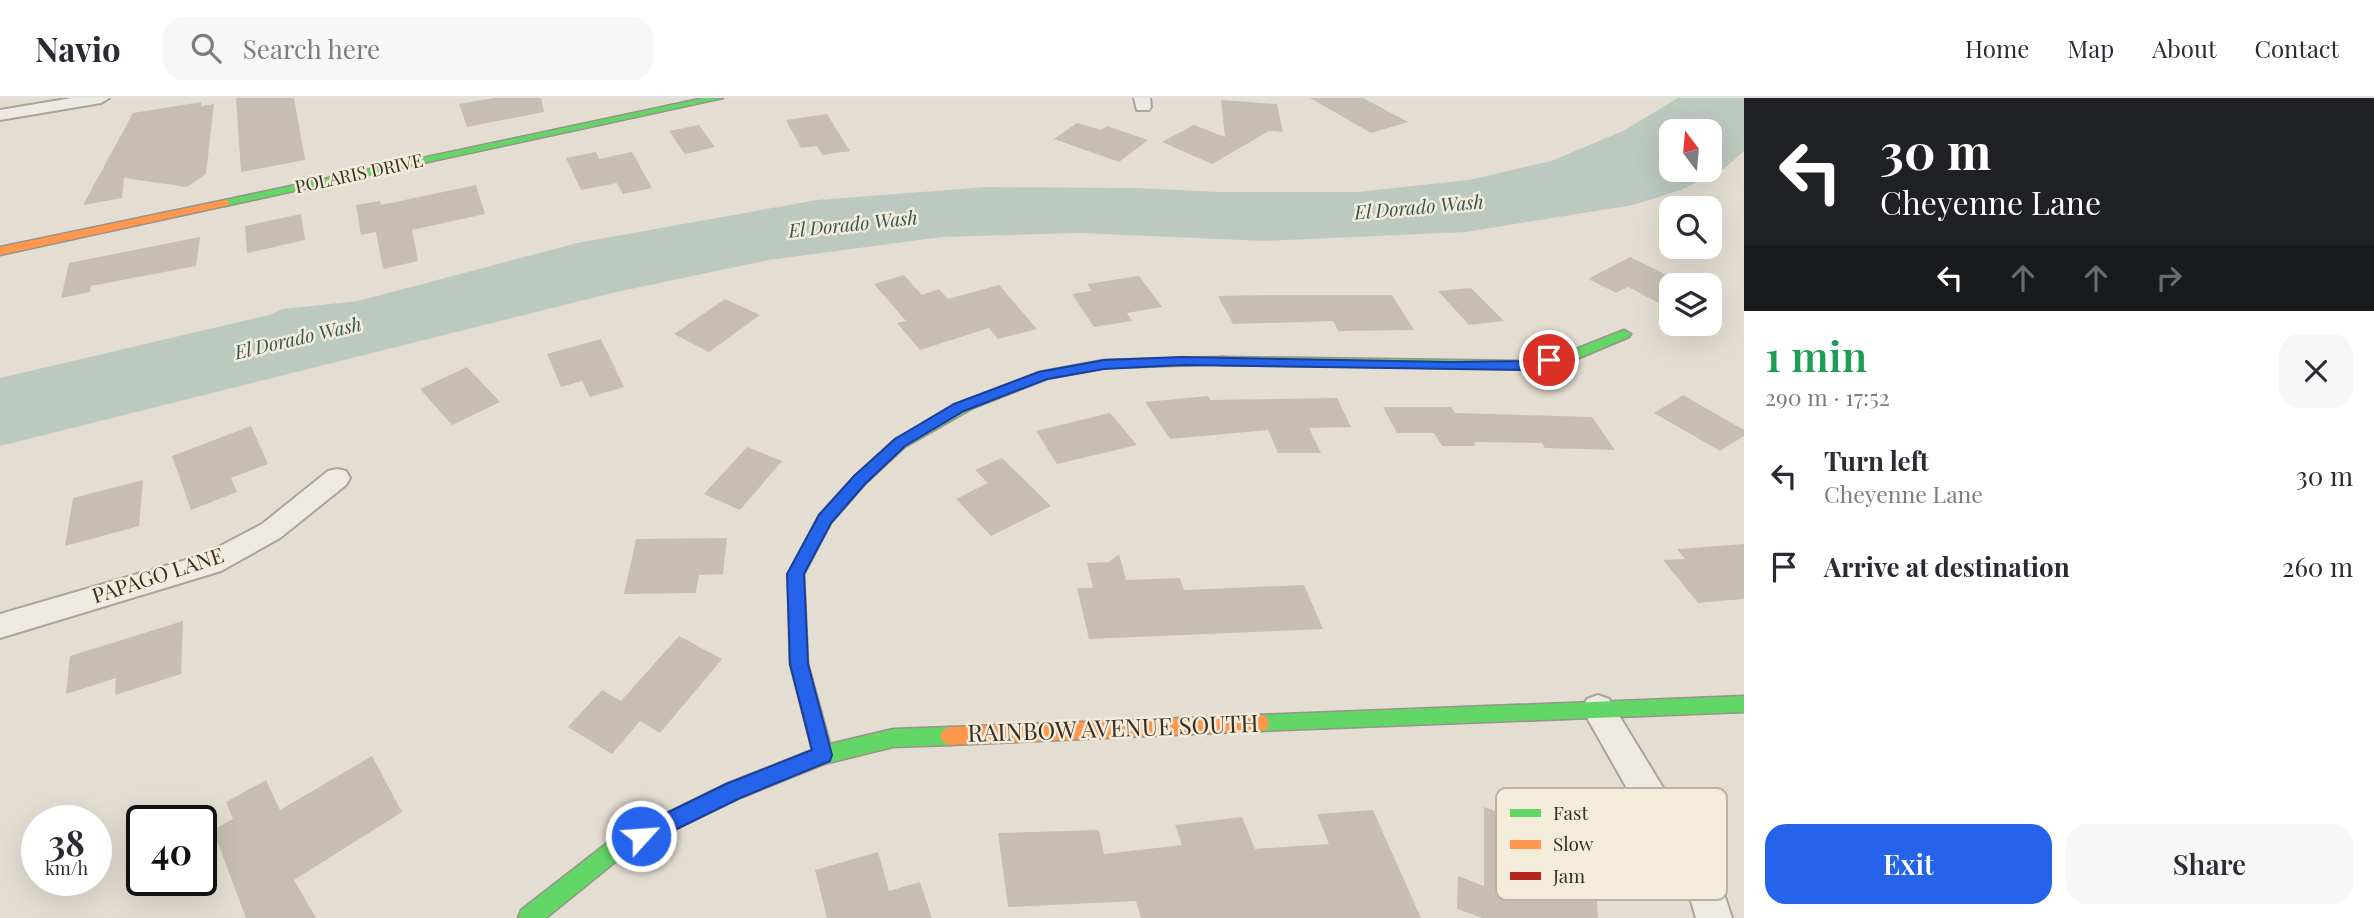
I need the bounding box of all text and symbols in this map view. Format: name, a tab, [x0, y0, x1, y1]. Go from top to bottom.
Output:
search box	[163, 17, 653, 80]
text: Navio	[35, 26, 121, 70]
icon: search	[187, 29, 225, 67]
text: Search here	[243, 31, 380, 66]
text: Home	[1965, 32, 2029, 64]
text: Map	[2067, 32, 2114, 64]
text: About	[2152, 32, 2216, 64]
text: Contact	[2254, 32, 2339, 64]
text: 30 m	[1880, 117, 1991, 182]
north arrow	[1659, 119, 1722, 182]
map controls	[1659, 119, 1722, 336]
icon: left	[1765, 126, 1856, 217]
street label: POLARIS DRIVE	[293, 148, 425, 198]
text: Cheyenne Lane	[1880, 180, 2101, 223]
water label: El Dorado Wash	[1352, 187, 1485, 225]
button: search	[1659, 196, 1722, 259]
water label: El Dorado Wash	[786, 203, 919, 243]
icon: left	[1931, 259, 1969, 297]
icon: ahead	[2004, 259, 2042, 297]
icon: ahead	[2077, 259, 2115, 297]
icon: right	[2150, 259, 2188, 297]
button: layers	[1659, 273, 1722, 336]
water label: El Dorado Wash	[231, 310, 364, 364]
text: 1 min	[1765, 327, 1867, 383]
pin	[1519, 330, 1579, 390]
button: close	[2279, 334, 2353, 408]
icon: arrive	[1530, 341, 1568, 379]
text: 290 m · 17:52	[1765, 381, 1890, 412]
text: Turn left	[1824, 443, 1929, 478]
icon: left	[1765, 457, 1803, 495]
text: 30 m	[2296, 458, 2353, 493]
text: Cheyenne Lane	[1824, 478, 1983, 509]
street label: PAPAGO LANE	[88, 540, 227, 609]
icon: arrive	[1765, 548, 1803, 586]
text: Arrive at destination	[1824, 549, 2070, 584]
text: 260 m	[2282, 549, 2353, 584]
street label: RAINBOW AVENUE SOUTH	[967, 706, 1259, 748]
legend	[1496, 788, 1727, 900]
position arrow	[604, 799, 678, 873]
text: Fast	[1553, 799, 1589, 825]
speed limit sign: 40	[126, 805, 217, 896]
text: 38	[48, 818, 85, 865]
button: Exit	[1765, 824, 2052, 904]
button: Share	[2066, 824, 2353, 904]
text: Slow	[1553, 830, 1594, 856]
text: km/h	[45, 856, 88, 880]
text: Jam	[1552, 862, 1585, 888]

